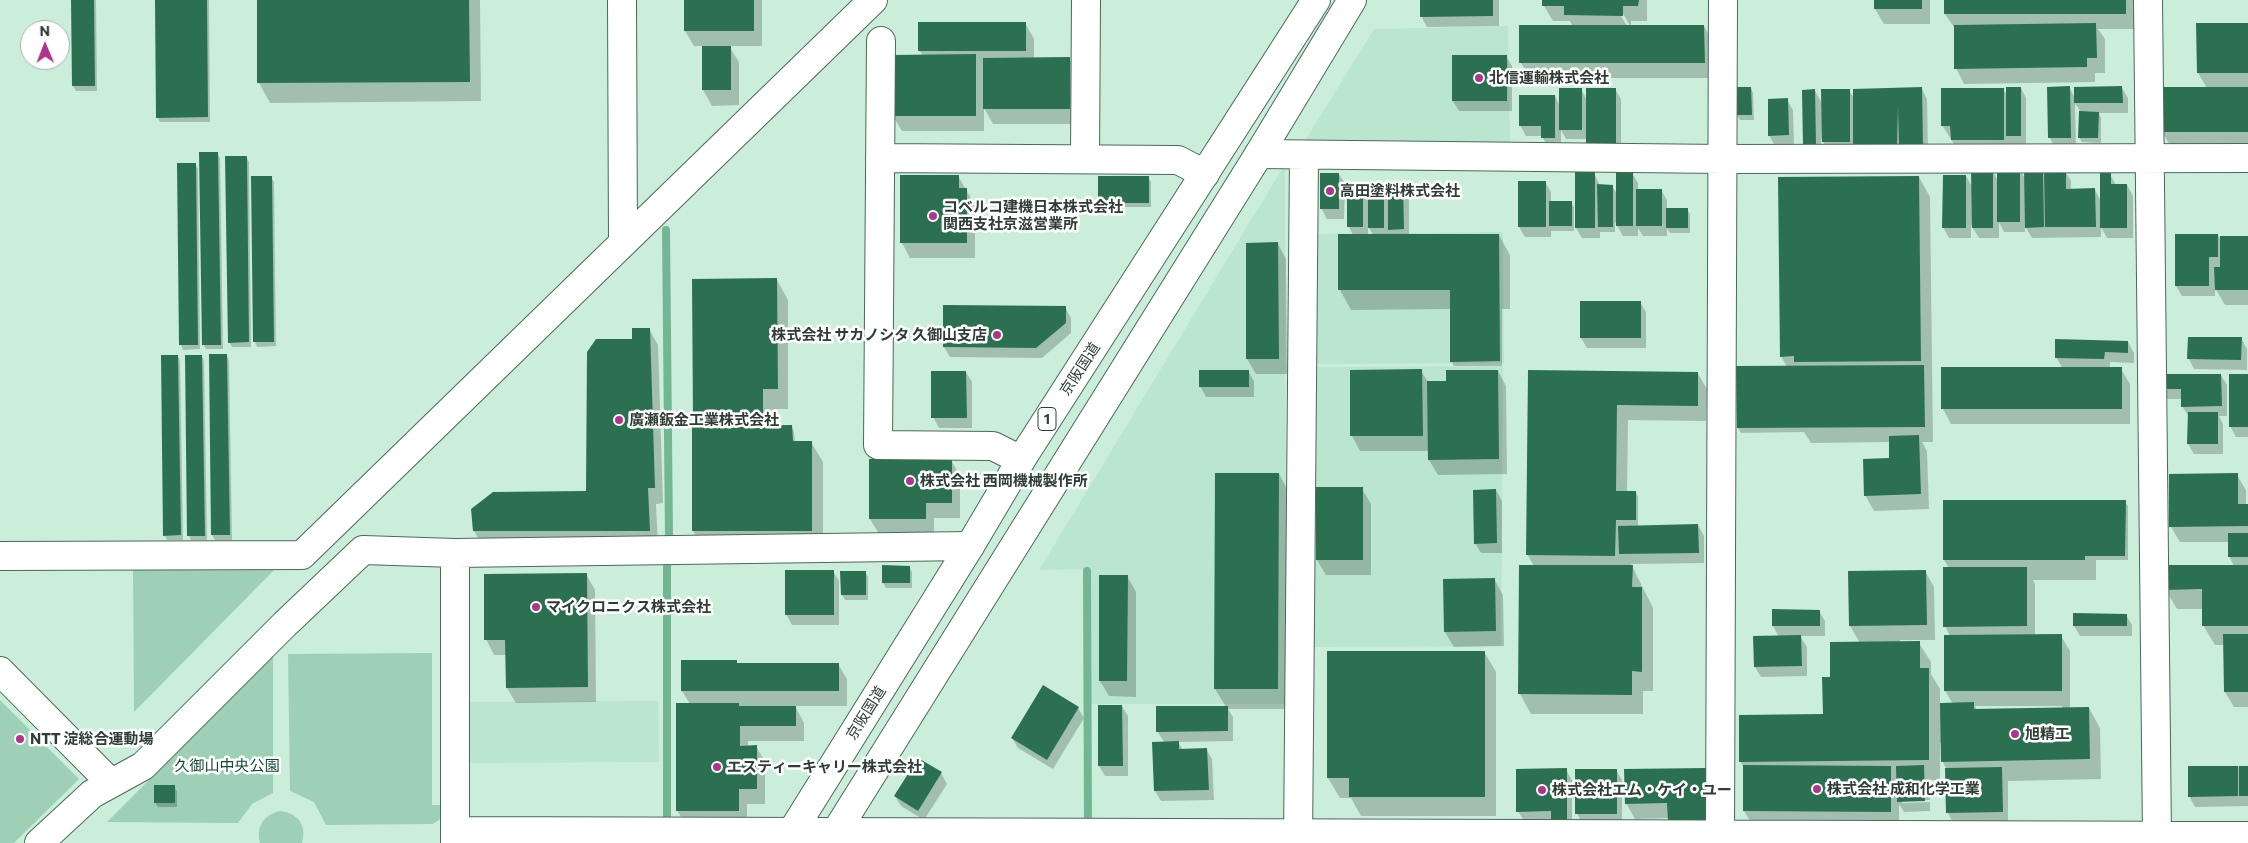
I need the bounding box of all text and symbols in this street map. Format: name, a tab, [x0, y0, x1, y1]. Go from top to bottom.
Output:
north arrow	[20, 20, 70, 70]
text: N	[39, 22, 50, 39]
place label: 北信運輸株式会社	[1489, 69, 1609, 87]
marker: 北信運輸株式会社	[1473, 72, 1485, 84]
place label: 高田塗料株式会社	[1340, 182, 1460, 200]
marker: 高田塗料株式会社	[1324, 185, 1336, 197]
place label: コベルコ建機日本株式会社 関西支社京滋営業所	[943, 198, 1123, 233]
marker: コベルコ建機日本株式会社 関西支社京滋営業所	[927, 210, 939, 222]
place label: 株式会社 サカノシタ 久御山支店	[771, 326, 987, 344]
marker: 株式会社 サカノシタ 久御山支店	[991, 329, 1003, 341]
street label: 京阪国道	[1056, 339, 1104, 399]
road number: 1	[1038, 408, 1056, 430]
place label: 廣瀬鈑金工業株式会社	[629, 411, 779, 429]
marker: 廣瀬鈑金工業株式会社	[613, 414, 625, 426]
place label: 株式会社 西岡機械製作所	[920, 472, 1088, 490]
marker: 株式会社 西岡機械製作所	[904, 475, 916, 487]
place label: マイクロニクス株式会社	[546, 598, 711, 616]
marker: マイクロニクス株式会社	[530, 601, 542, 613]
street label: 京阪国道	[842, 683, 890, 743]
place label: 旭精工	[2025, 725, 2070, 743]
marker: 旭精工	[2009, 728, 2021, 740]
place label: NTT 淀総合運動場	[30, 730, 153, 748]
marker: NTT 淀総合運動場	[14, 733, 26, 745]
park label: 久御山中央公園	[175, 757, 279, 775]
place label: エスティーキャリー株式会社	[727, 758, 922, 776]
marker: エスティーキャリー株式会社	[711, 761, 723, 773]
place label: 株式会社 成和化学工業	[1827, 780, 1980, 798]
place label: 株式会社エム・ケイ・ユー	[1552, 781, 1732, 799]
marker: 株式会社 成和化学工業	[1811, 783, 1823, 795]
marker: 株式会社エム・ケイ・ユー	[1536, 784, 1548, 796]

